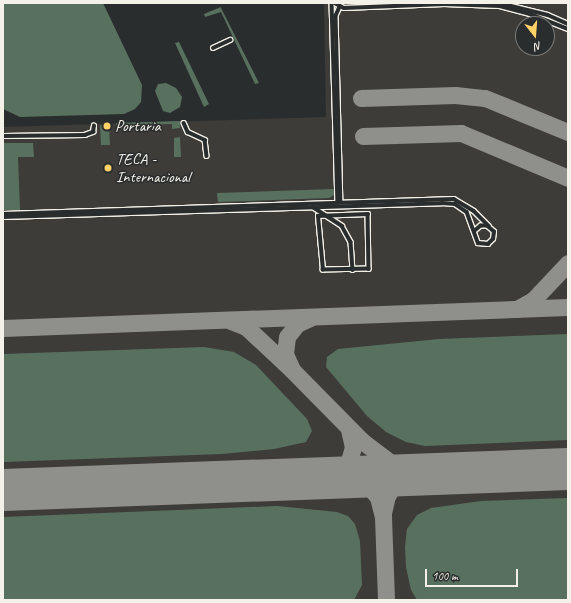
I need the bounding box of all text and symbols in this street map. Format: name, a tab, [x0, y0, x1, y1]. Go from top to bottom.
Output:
north arrow	[515, 16, 555, 56]
text: N	[533, 39, 544, 54]
place label: Portaria	[115, 116, 161, 136]
marker: Portaria	[102, 121, 112, 131]
place label: TECA - Internacional	[116, 149, 190, 187]
marker: TECA - Internacional	[103, 163, 113, 173]
scale bar	[427, 561, 520, 587]
text: 100 m	[432, 568, 458, 584]

